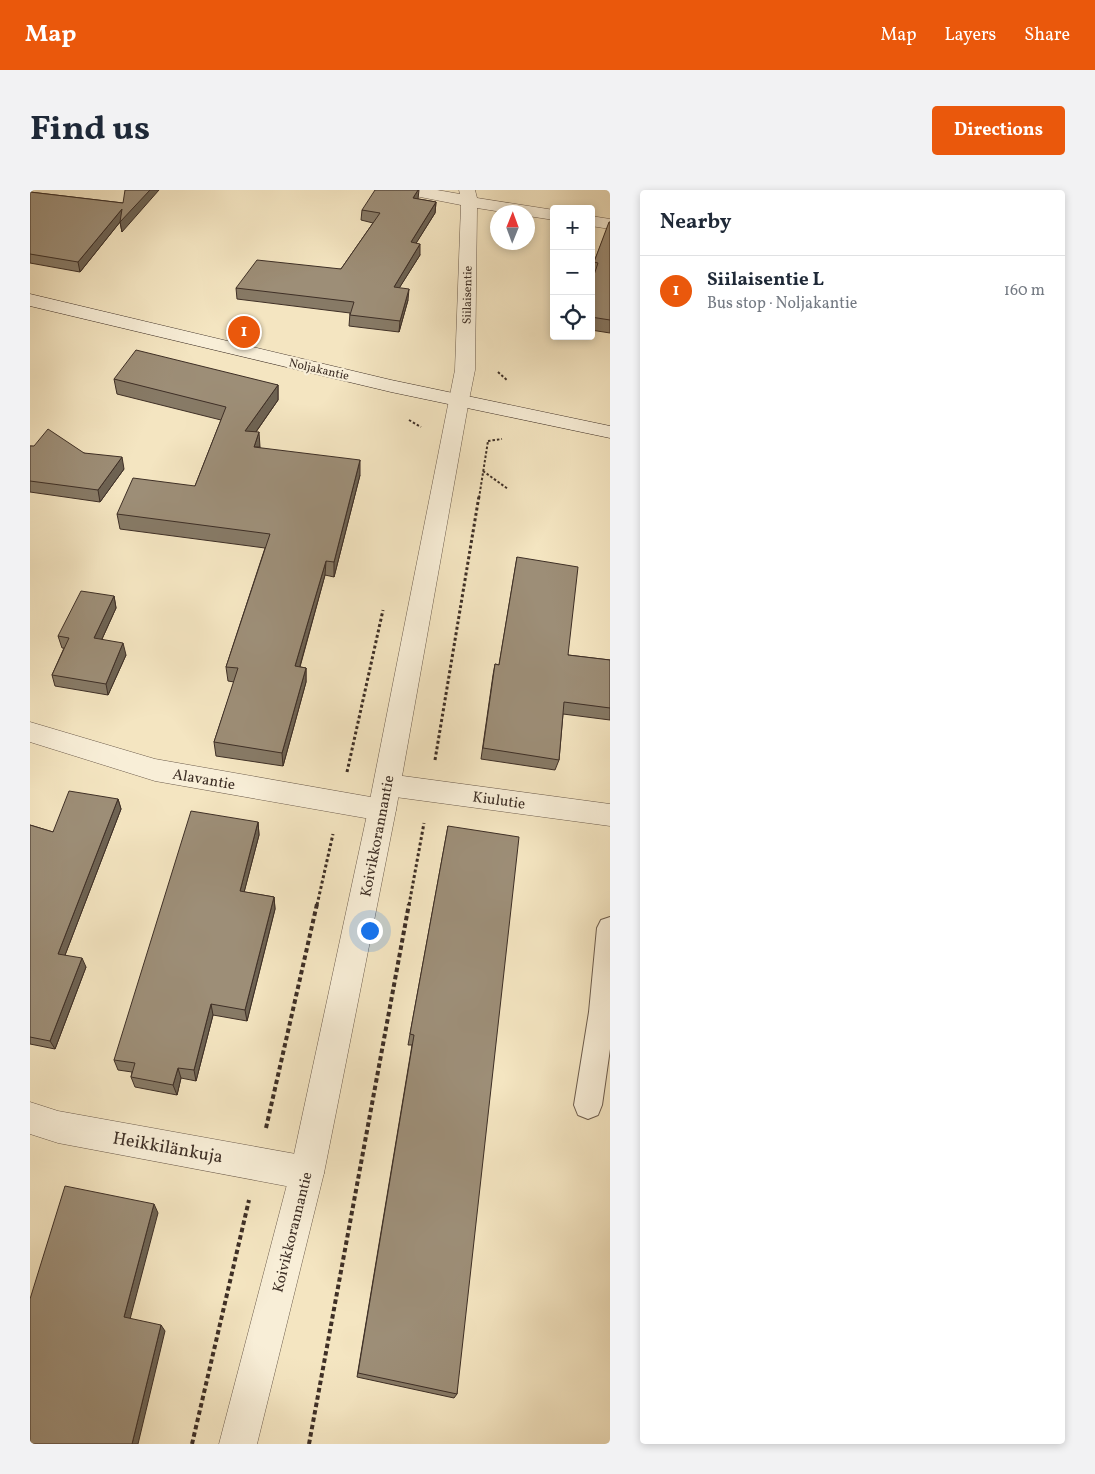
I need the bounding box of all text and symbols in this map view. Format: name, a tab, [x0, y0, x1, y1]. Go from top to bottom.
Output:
text: Map	[25, 18, 76, 52]
text: Map	[880, 23, 916, 48]
text: Layers	[944, 23, 996, 48]
text: Share	[1024, 23, 1070, 48]
text: Find us	[30, 106, 150, 154]
button: Directions	[932, 106, 1065, 155]
north arrow	[490, 205, 535, 250]
map controls	[550, 205, 595, 340]
button: +	[550, 205, 595, 250]
text: Nearby	[660, 208, 731, 237]
button: −	[550, 250, 595, 295]
street label: Siilaisentie	[459, 265, 477, 324]
text: Siilaisentie L	[707, 267, 824, 293]
text: 1	[673, 280, 679, 302]
text: 160 m	[1004, 280, 1045, 302]
text: Bus stop · Noljakantie	[707, 293, 857, 315]
button: locate	[550, 295, 595, 340]
pin: 1	[228, 313, 260, 351]
street label: Noljakantie	[287, 355, 351, 385]
street label: Alavantie	[171, 765, 237, 796]
street label: Koivikkorannantie	[356, 774, 401, 899]
street label: Kiulutie	[471, 787, 526, 816]
your location	[357, 918, 383, 944]
street label: Heikkilänkuja	[111, 1126, 225, 1170]
street label: Koivikkorannantie	[268, 1170, 319, 1295]

